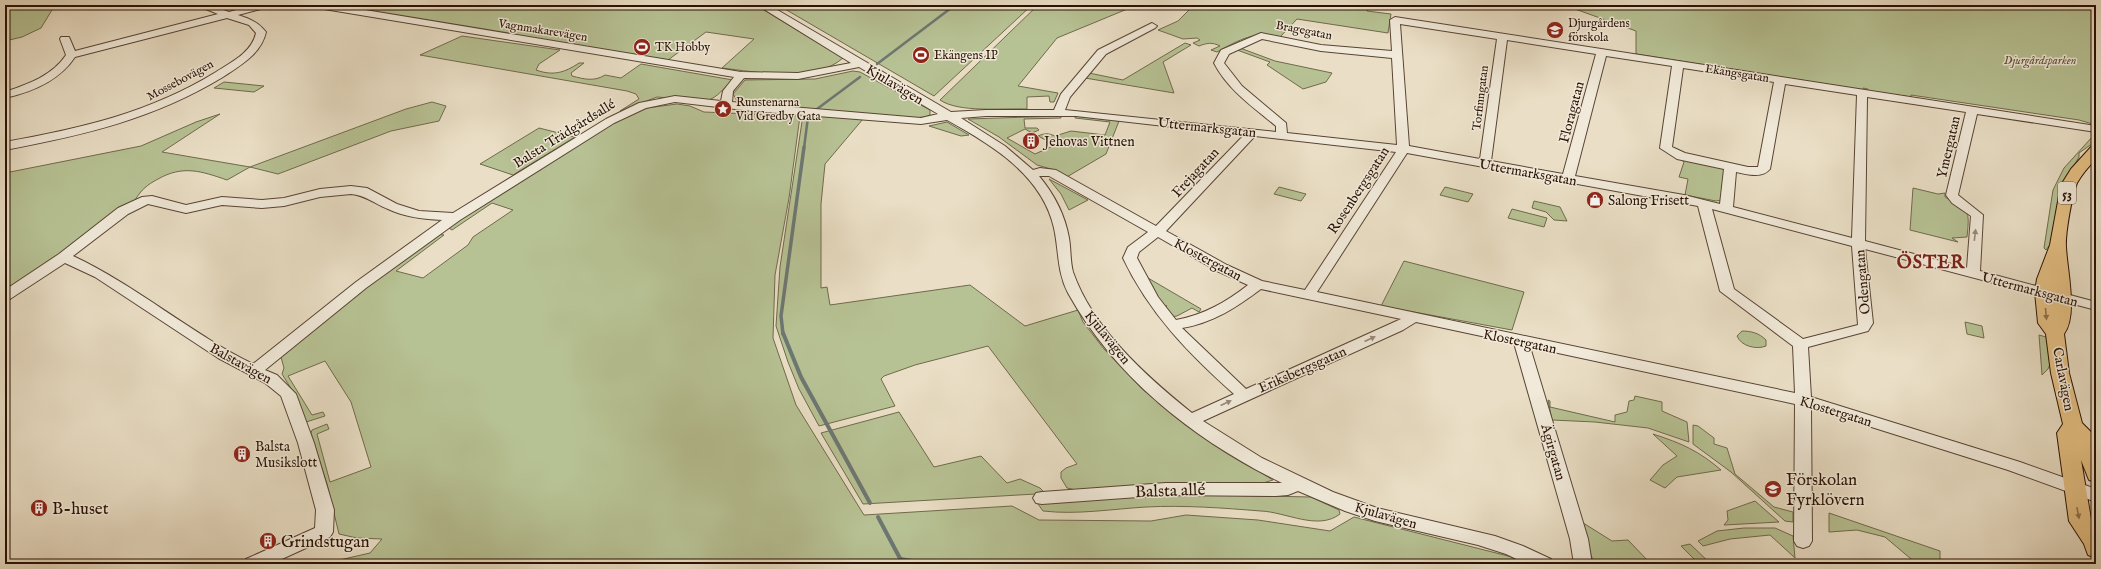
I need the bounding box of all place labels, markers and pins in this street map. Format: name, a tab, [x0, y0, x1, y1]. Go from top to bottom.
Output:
place label: Djurgårdens förskola	[1568, 16, 1630, 45]
school or university icon: Djurgårdens förskola	[1545, 20, 1565, 40]
sports icon: TK Hobby	[632, 37, 652, 57]
place label: TK Hobby	[655, 40, 710, 55]
sports icon: Ekängens IP	[911, 45, 931, 65]
place label: Ekängens IP	[934, 48, 998, 63]
place label: Runstenarna Vid Gredby Gata	[735, 95, 822, 124]
place icon: Runstenarna Vid Gredby Gata	[713, 99, 733, 119]
building icon: Jehovas Vittnen	[1021, 131, 1041, 151]
place label: Jehovas Vittnen	[1042, 133, 1135, 151]
shop icon: Salong Frisett	[1585, 190, 1605, 210]
place label: Salong Frisett	[1608, 192, 1689, 210]
place label: Balsta Musikslott	[255, 438, 317, 472]
building icon: Balsta Musikslott	[232, 444, 252, 464]
place label: Förskolan Fyrklövern	[1786, 470, 1865, 511]
school or university icon: Förskolan Fyrklövern	[1763, 479, 1783, 499]
building icon: B-huset	[29, 498, 49, 518]
place label: B-huset	[52, 499, 109, 520]
building icon: Grindstugan	[258, 531, 278, 551]
place label: Grindstugan	[281, 532, 370, 553]

